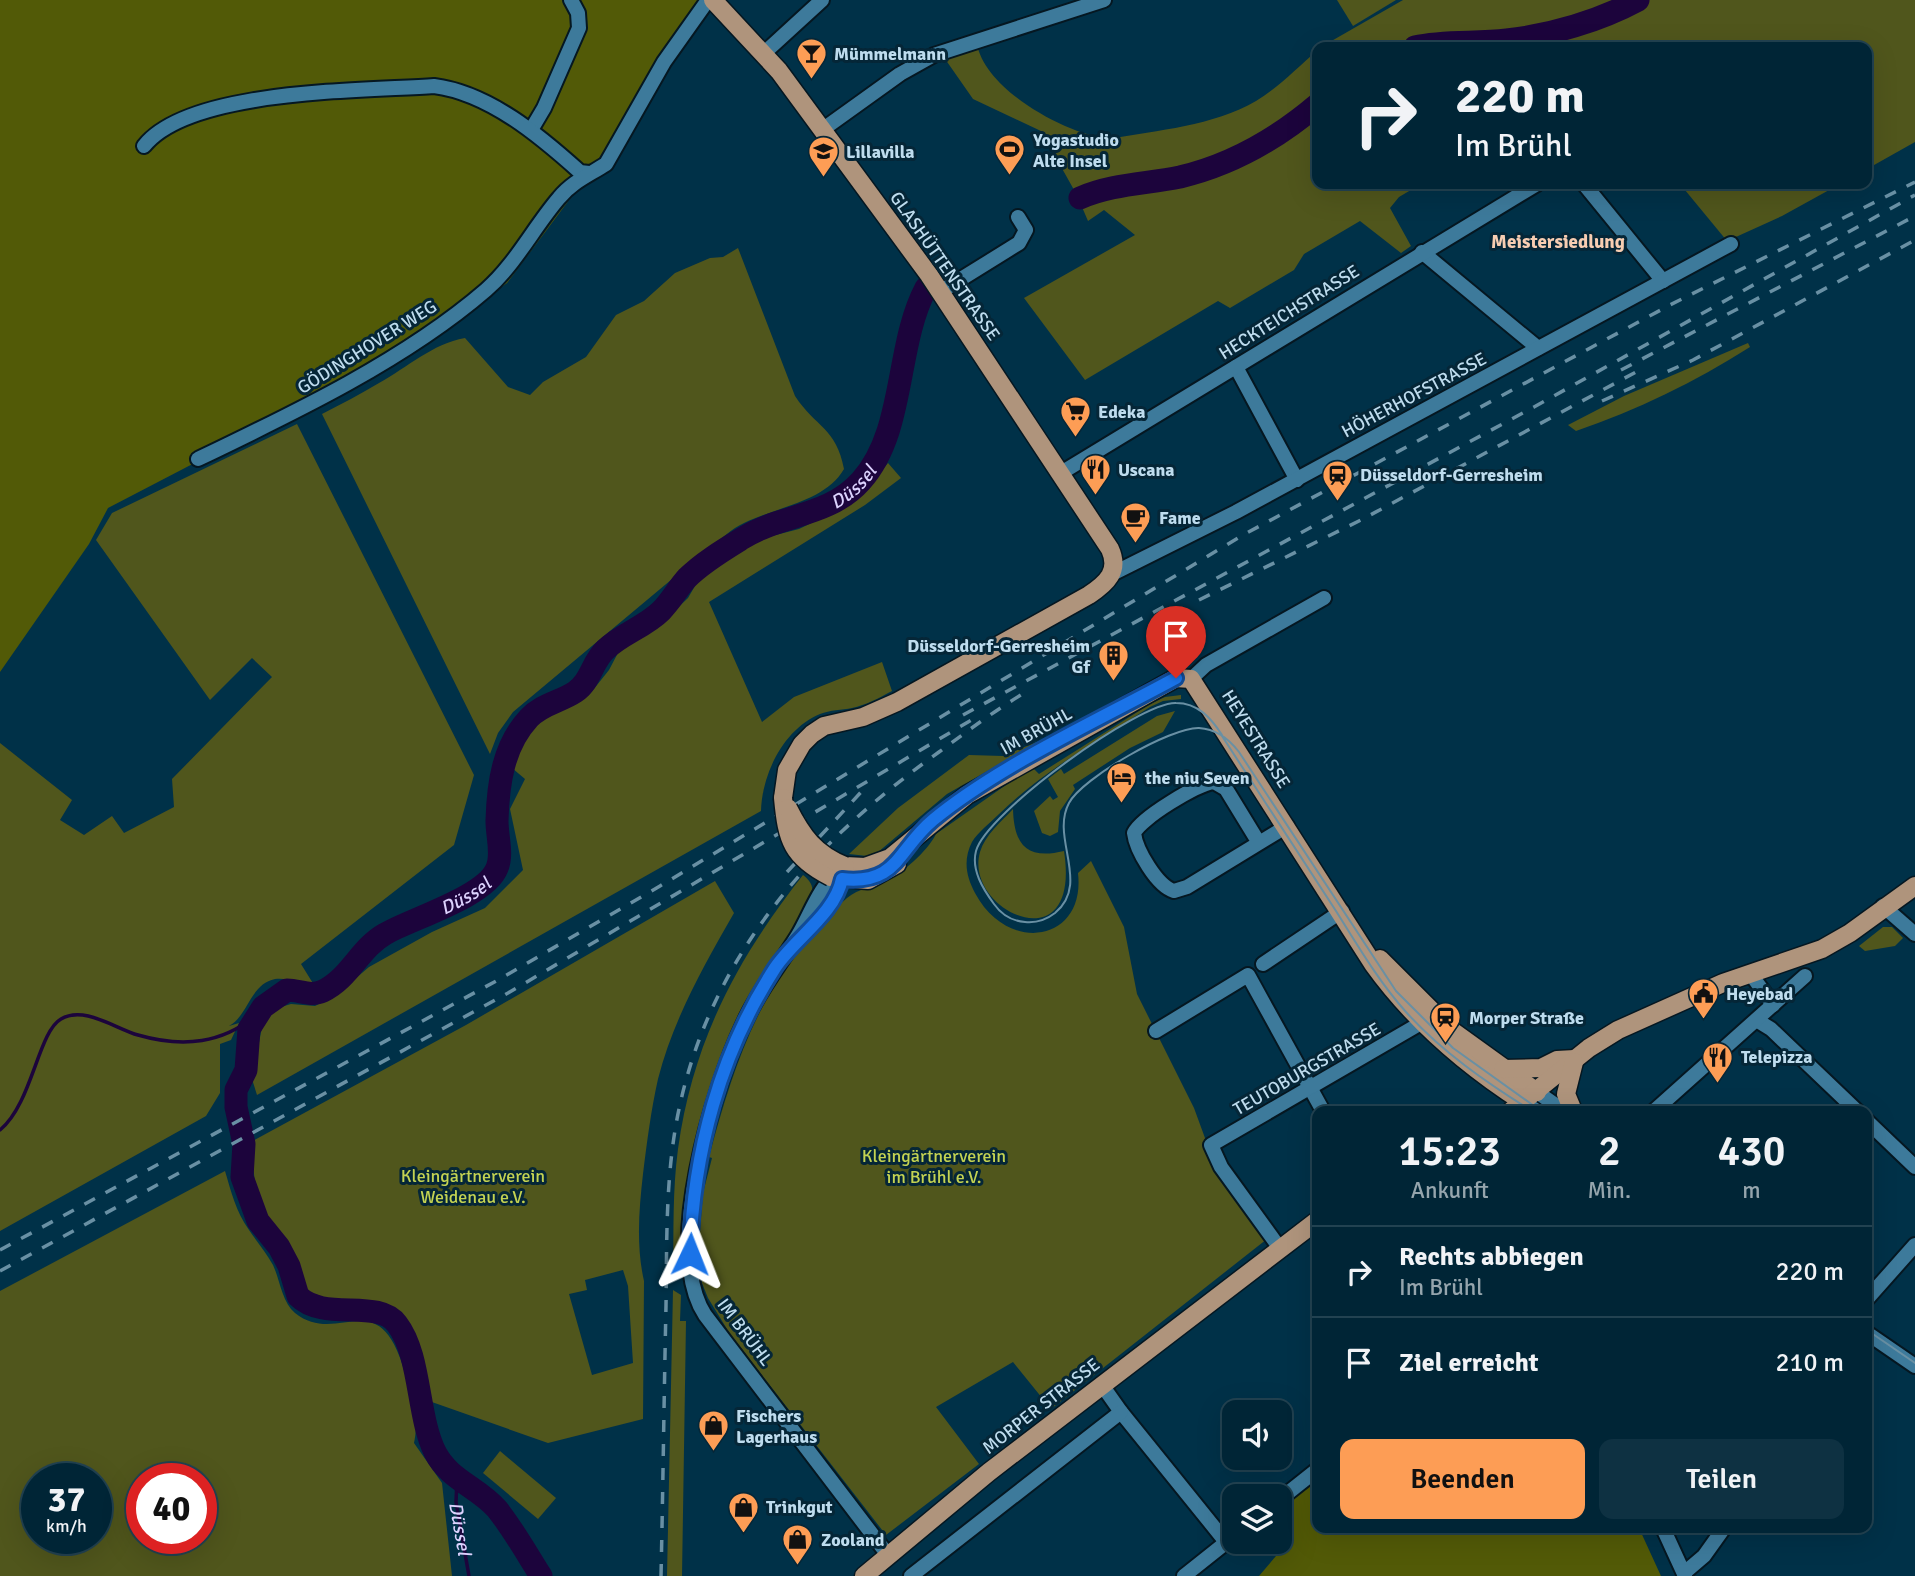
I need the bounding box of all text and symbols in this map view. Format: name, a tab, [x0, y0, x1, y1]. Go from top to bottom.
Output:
bar icon: Mümmelmann	[794, 37, 828, 81]
place label: Mümmelmann	[834, 43, 946, 65]
text: 220 m	[1455, 66, 1585, 126]
icon: right	[1340, 70, 1431, 161]
text: Im Brühl	[1455, 126, 1572, 165]
place label: Yogastudio Alte Insel	[1032, 129, 1119, 172]
sports icon: Yogastudio Alte Insel	[993, 133, 1027, 177]
school or university icon: Lillavilla	[806, 135, 840, 179]
place label: Lillavilla	[846, 141, 915, 163]
street label: GLASHÜTTENSTRASSE	[885, 187, 1005, 345]
district label: Meistersiedlung	[1491, 230, 1625, 254]
street label: HECKTEICHSTRASSE	[1215, 260, 1363, 364]
street label: GÖDINGHOVER WEG	[293, 295, 441, 399]
street label: HÖHERHOFSTRASSE	[1338, 348, 1490, 442]
supermarket icon: Edeka	[1058, 395, 1092, 439]
place label: Edeka	[1098, 401, 1145, 423]
restaurant icon: Uscana	[1078, 453, 1112, 497]
station icon: Düsseldorf-Gerresheim	[1320, 458, 1354, 502]
place label: Uscana	[1118, 459, 1175, 481]
water label: Düssel	[826, 460, 883, 515]
place label: Düsseldorf-Gerresheim	[1360, 464, 1543, 486]
cafe icon: Fame	[1119, 501, 1153, 545]
place label: Fame	[1159, 507, 1201, 529]
pin	[1146, 606, 1206, 678]
icon: arrive	[1157, 617, 1195, 655]
place label: Düsseldorf-Gerresheim Gf	[907, 635, 1091, 678]
building icon: Düsseldorf-Gerresheim Gf	[1096, 639, 1130, 683]
street label: HEYESTRASSE	[1217, 686, 1295, 792]
street label: IM BRÜHL	[996, 702, 1076, 760]
hotel icon: the niu Seven	[1105, 761, 1139, 805]
place label: the niu Seven	[1144, 767, 1250, 789]
water label: Düssel	[437, 872, 498, 920]
public building icon: Heyebad	[1686, 977, 1720, 1021]
place label: Heyebad	[1726, 983, 1794, 1005]
station icon: Morper Straße	[1429, 1001, 1463, 1045]
place label: Morper Straße	[1469, 1007, 1584, 1029]
street label: TEUTOBURGSTRASSE	[1229, 1018, 1385, 1120]
restaurant icon: Telepizza	[1701, 1040, 1735, 1084]
place label: Telepizza	[1741, 1046, 1812, 1068]
text: 15:23	[1398, 1126, 1501, 1177]
text: 2	[1598, 1126, 1621, 1177]
text: 430	[1717, 1126, 1785, 1177]
park label: Kleingärtnerverein im Brühl e.V.	[862, 1145, 1006, 1188]
park label: Kleingärtnerverein Weidenau e.V.	[401, 1165, 545, 1208]
text: Ankunft	[1411, 1176, 1489, 1205]
text: Min.	[1588, 1176, 1631, 1205]
text: m	[1742, 1176, 1761, 1205]
position arrow	[653, 1217, 727, 1291]
text: Rechts abbiegen	[1399, 1241, 1584, 1273]
icon: right	[1340, 1253, 1378, 1291]
text: 220 m	[1775, 1256, 1844, 1288]
text: Im Brühl	[1399, 1273, 1483, 1302]
street label: IM BRÜHL	[713, 1294, 777, 1370]
icon: arrive	[1340, 1344, 1378, 1382]
text: Ziel erreicht	[1399, 1347, 1539, 1379]
text: 210 m	[1775, 1347, 1844, 1379]
street label: MORPER STRASSE	[978, 1353, 1104, 1459]
map controls	[1222, 1400, 1292, 1554]
button: sound	[1222, 1400, 1292, 1470]
place label: Fischers Lagerhaus	[736, 1405, 817, 1448]
shop icon: Fischers Lagerhaus	[696, 1409, 730, 1453]
button: Beenden	[1340, 1439, 1585, 1519]
button: Teilen	[1599, 1439, 1844, 1519]
speed limit sign: 40	[126, 1463, 217, 1554]
text: 37	[48, 1478, 85, 1521]
button: layers	[1222, 1484, 1292, 1554]
shop icon: Trinkgut	[726, 1490, 760, 1534]
place label: Trinkgut	[766, 1496, 833, 1518]
water label: Düssel	[443, 1500, 476, 1559]
text: km/h	[46, 1515, 87, 1537]
shop icon: Zooland	[781, 1523, 815, 1567]
place label: Zooland	[821, 1529, 885, 1551]

